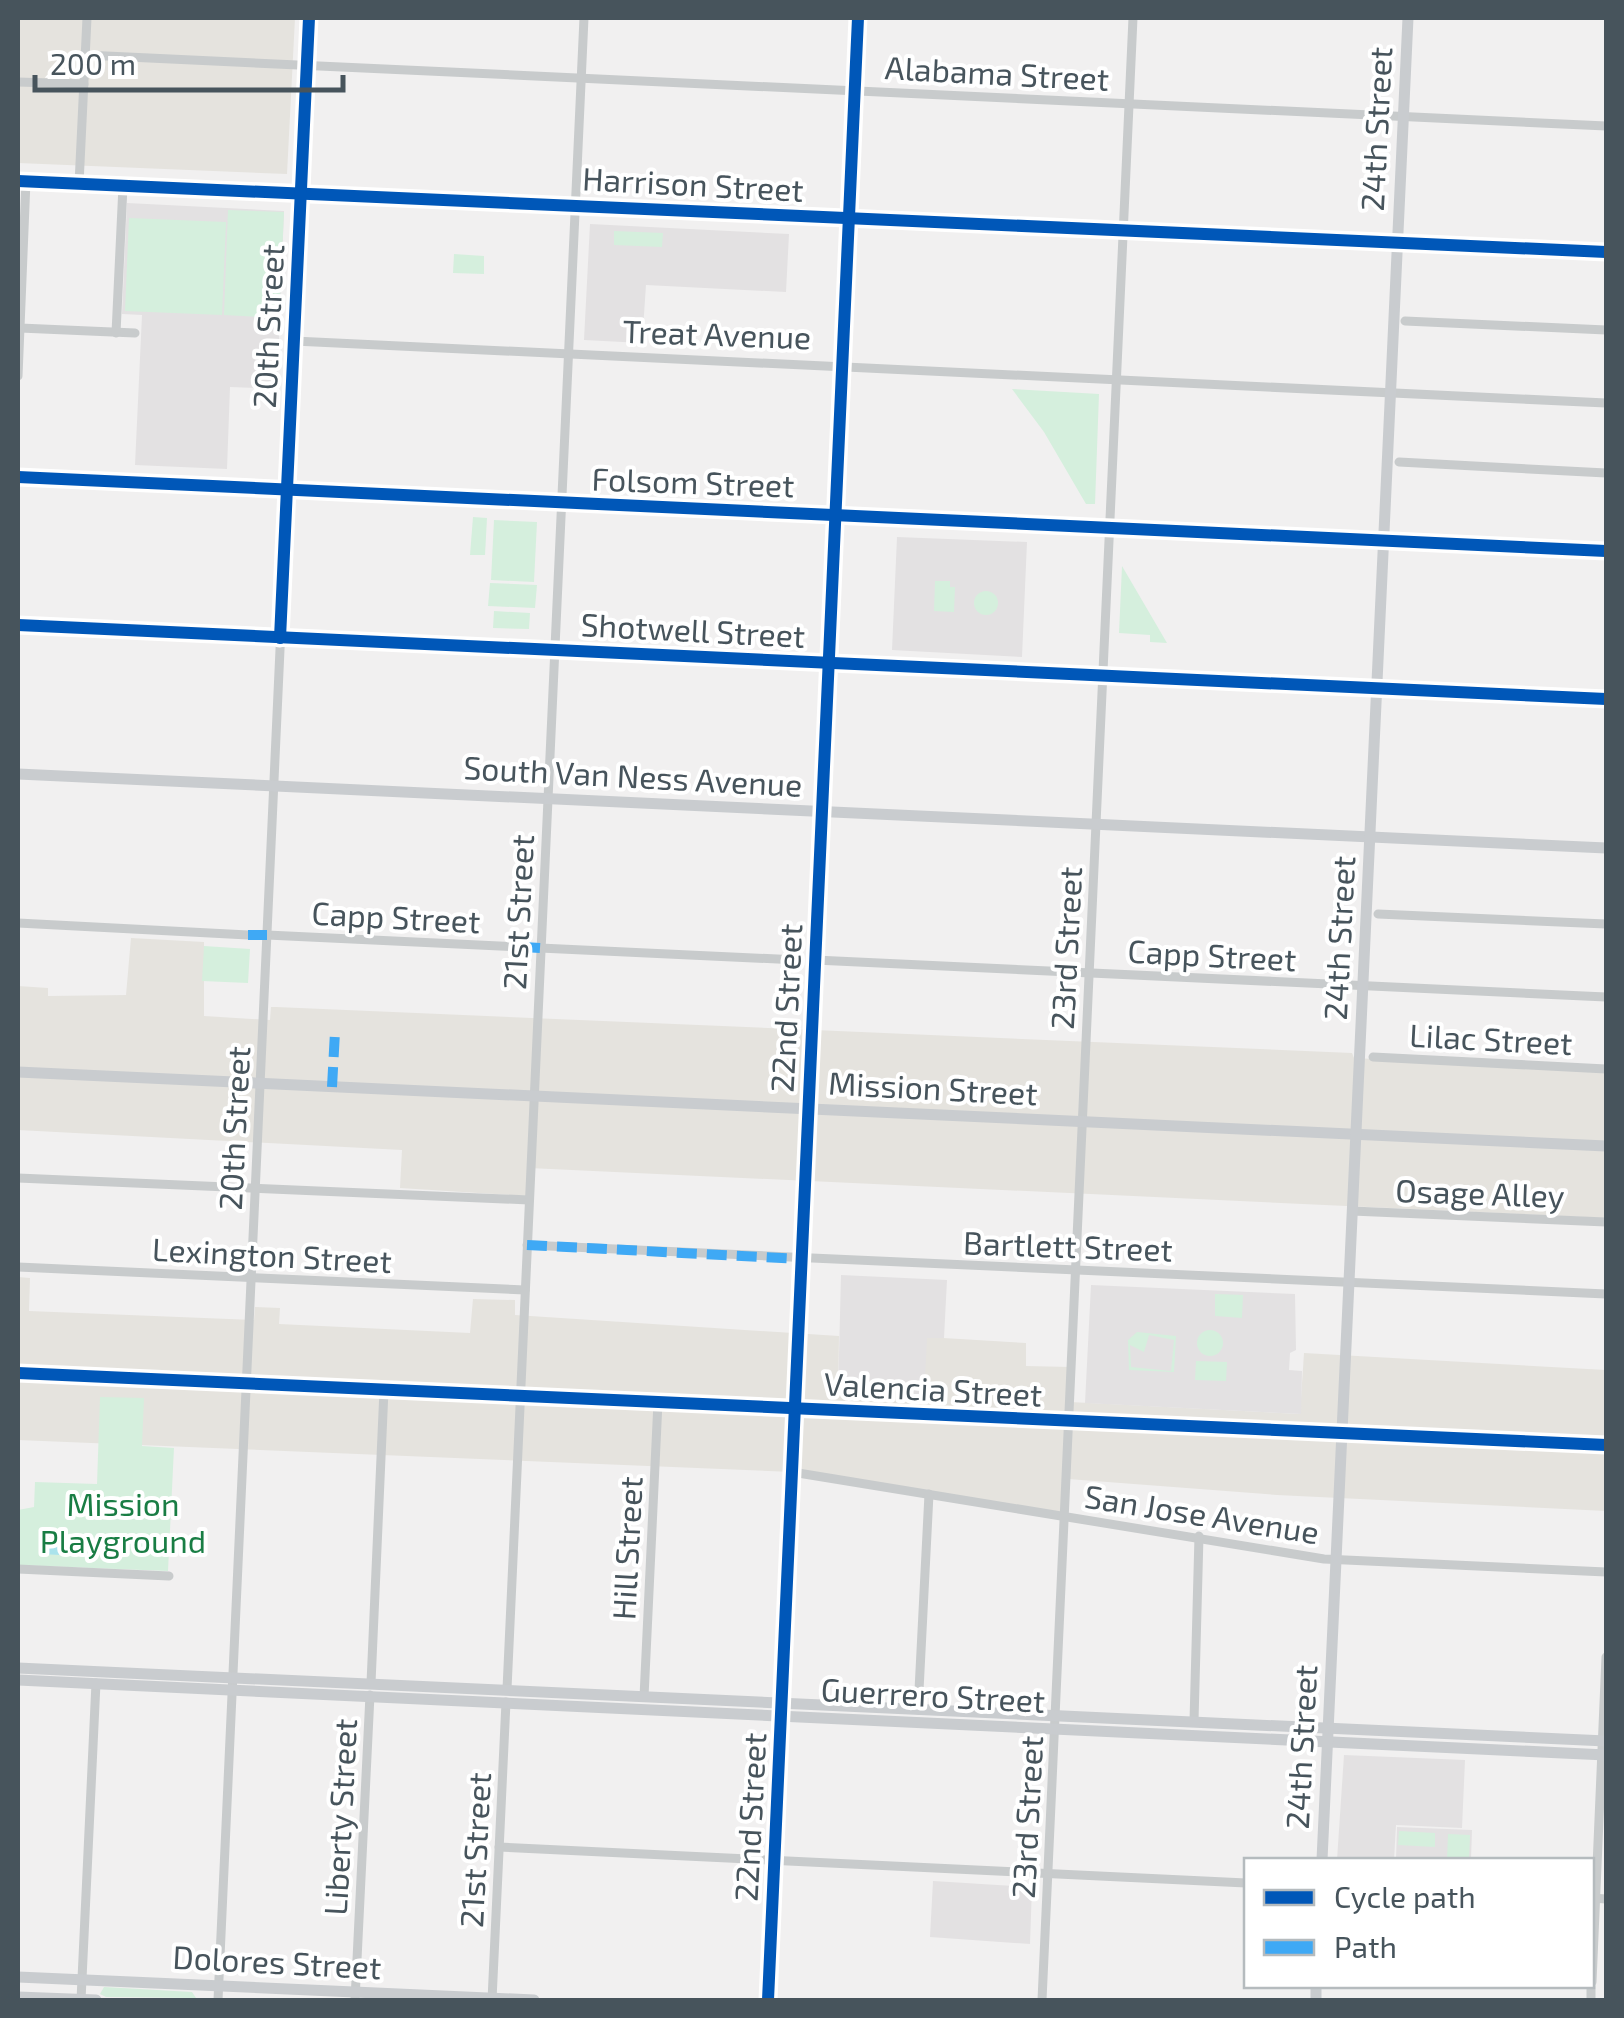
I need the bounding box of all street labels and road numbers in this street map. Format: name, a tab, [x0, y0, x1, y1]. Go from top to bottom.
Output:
street label: 24th Street	[1352, 46, 1398, 212]
street label: Alabama Street	[884, 47, 1110, 97]
street label: Harrison Street	[581, 158, 805, 208]
street label: 20th Street	[244, 243, 290, 409]
street label: Treat Avenue	[622, 311, 812, 355]
street label: Folsom Street	[591, 458, 795, 504]
street label: Shotwell Street	[580, 604, 806, 654]
street label: South Van Ness Avenue	[463, 747, 803, 803]
street label: 21st Street	[494, 833, 540, 991]
street label: 24th Street	[1315, 855, 1361, 1021]
street label: 23rd Street	[1042, 866, 1088, 1030]
street label: Capp Street	[311, 893, 481, 939]
street label: 22nd Street	[762, 923, 808, 1093]
street label: Capp Street	[1127, 931, 1297, 977]
street label: Lilac Street	[1409, 1015, 1573, 1061]
street label: 20th Street	[210, 1045, 256, 1211]
street label: Mission Street	[828, 1063, 1038, 1111]
street label: Osage Alley	[1395, 1170, 1565, 1214]
street label: Bartlett Street	[963, 1222, 1173, 1268]
street label: Lexington Street	[151, 1229, 393, 1279]
street label: Valencia Street	[823, 1363, 1043, 1413]
street label: Hill Street	[603, 1475, 649, 1621]
street label: San Jose Avenue	[1082, 1476, 1322, 1550]
street label: 24th Street	[1277, 1664, 1323, 1830]
street label: Guerrero Street	[820, 1669, 1046, 1719]
street label: Liberty Street	[315, 1718, 363, 1916]
street label: 22nd Street	[726, 1732, 772, 1902]
street label: 23rd Street	[1003, 1735, 1049, 1899]
street label: 21st Street	[451, 1771, 497, 1929]
street label: Dolores Street	[172, 1937, 382, 1985]

